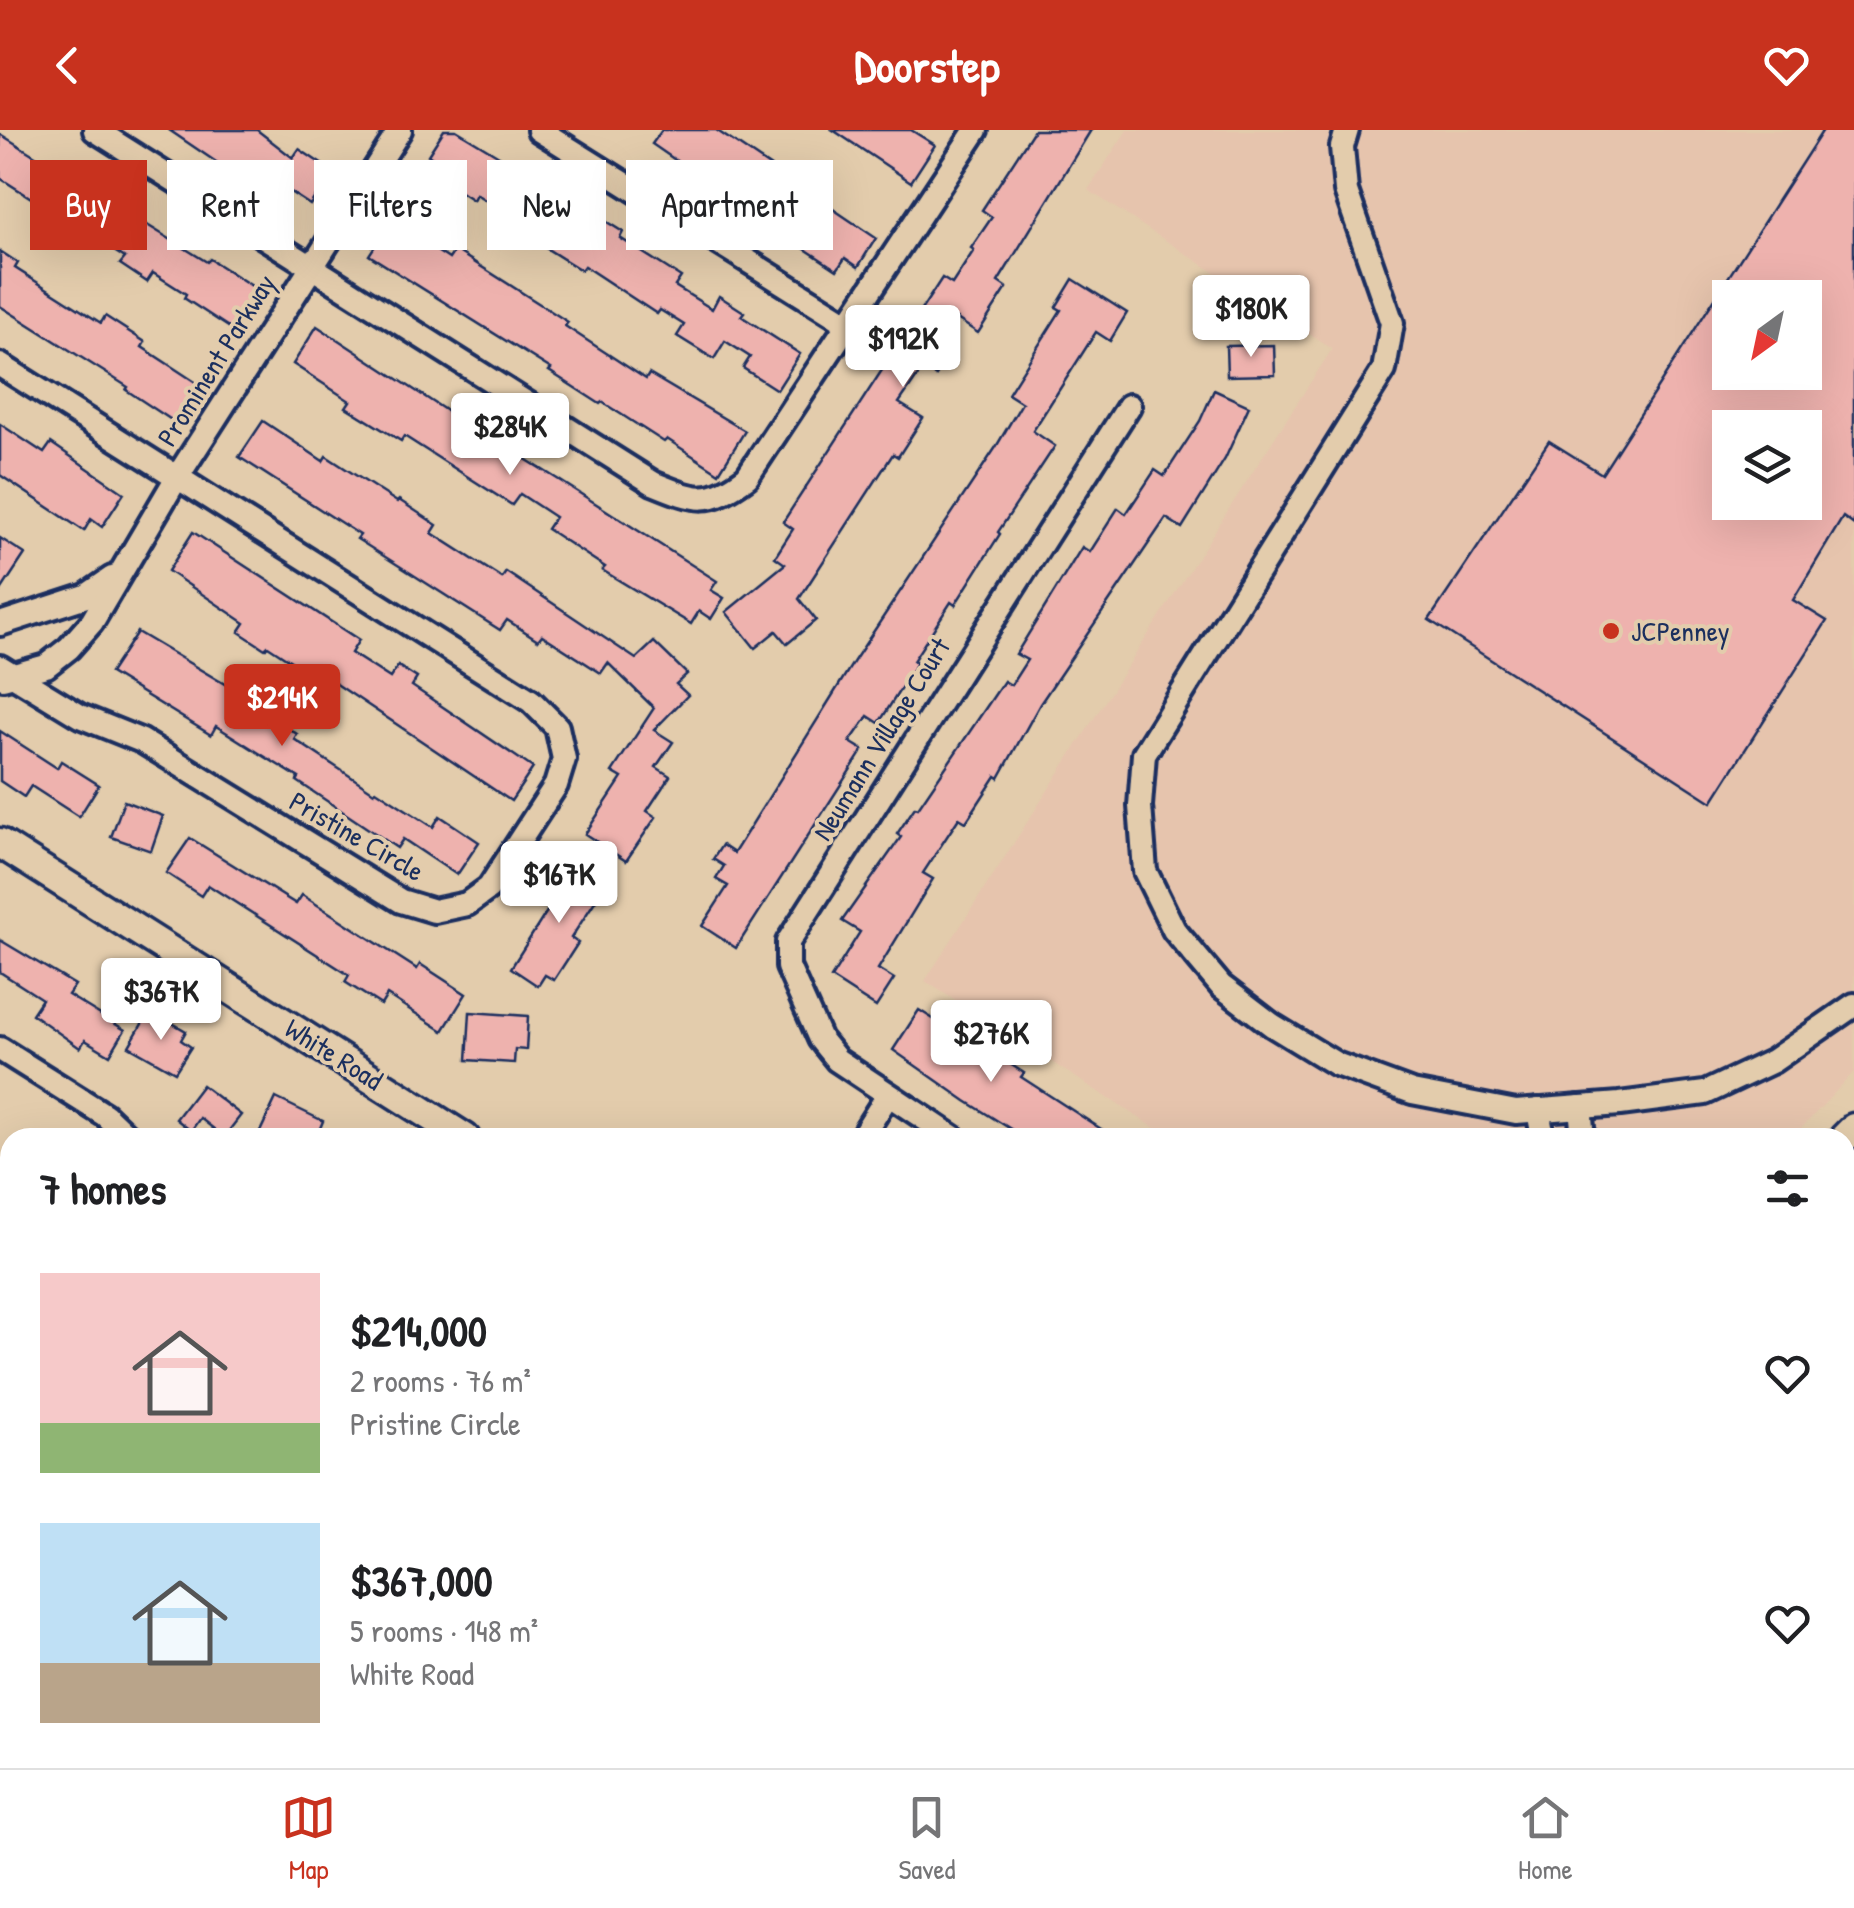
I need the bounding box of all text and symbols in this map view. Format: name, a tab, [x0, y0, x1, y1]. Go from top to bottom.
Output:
text: Doorstep	[855, 35, 999, 96]
icon: back	[40, 38, 95, 93]
icon: heart	[1759, 38, 1814, 93]
chip: Buy	[30, 160, 147, 250]
chip: Rent	[167, 160, 294, 250]
chip: Filters	[314, 160, 467, 250]
chip: New	[487, 160, 606, 250]
chip: Apartment	[626, 160, 833, 250]
street label: Prominent Parkway	[148, 267, 284, 453]
pin: $180K	[1181, 275, 1321, 360]
north arrow	[1712, 280, 1822, 390]
map controls	[1712, 280, 1822, 520]
text: $180K	[1215, 286, 1287, 329]
pin: $192K	[833, 305, 973, 390]
text: $192K	[867, 316, 939, 359]
pin: $284K	[440, 393, 580, 478]
text: $284K	[473, 404, 547, 447]
button: layers	[1712, 410, 1822, 520]
place label: JCPenney	[1631, 612, 1730, 650]
marker: JCPenney	[1600, 620, 1622, 642]
street label: Neumann Village Court	[803, 630, 959, 848]
pin: $214K	[212, 664, 352, 749]
text: $214K	[246, 675, 318, 718]
street label: Pristine Circle	[283, 782, 431, 890]
pin: $167K	[489, 841, 629, 926]
text: $167K	[522, 852, 596, 895]
pin: $367K	[91, 958, 231, 1043]
text: $367K	[123, 969, 199, 1012]
pin: $276K	[921, 1000, 1061, 1085]
street label: White Road	[278, 1009, 390, 1099]
text: $276K	[953, 1011, 1029, 1054]
text: 7 homes	[40, 1160, 166, 1217]
icon: filters	[1760, 1161, 1815, 1216]
text: $214,000	[350, 1302, 487, 1359]
icon: home	[120, 1313, 240, 1433]
icon: heart	[1760, 1346, 1815, 1401]
text: 2 rooms · 76 m²	[350, 1359, 531, 1402]
text: Pristine Circle	[350, 1402, 521, 1445]
text: $367,000	[350, 1552, 493, 1609]
icon: home	[120, 1563, 240, 1683]
icon: heart	[1760, 1596, 1815, 1651]
text: 5 rooms · 148 m²	[350, 1609, 538, 1652]
text: White Road	[350, 1652, 474, 1695]
tab: Map	[281, 1790, 336, 1888]
tab: Saved	[898, 1790, 956, 1888]
tab: Home	[1518, 1790, 1573, 1888]

